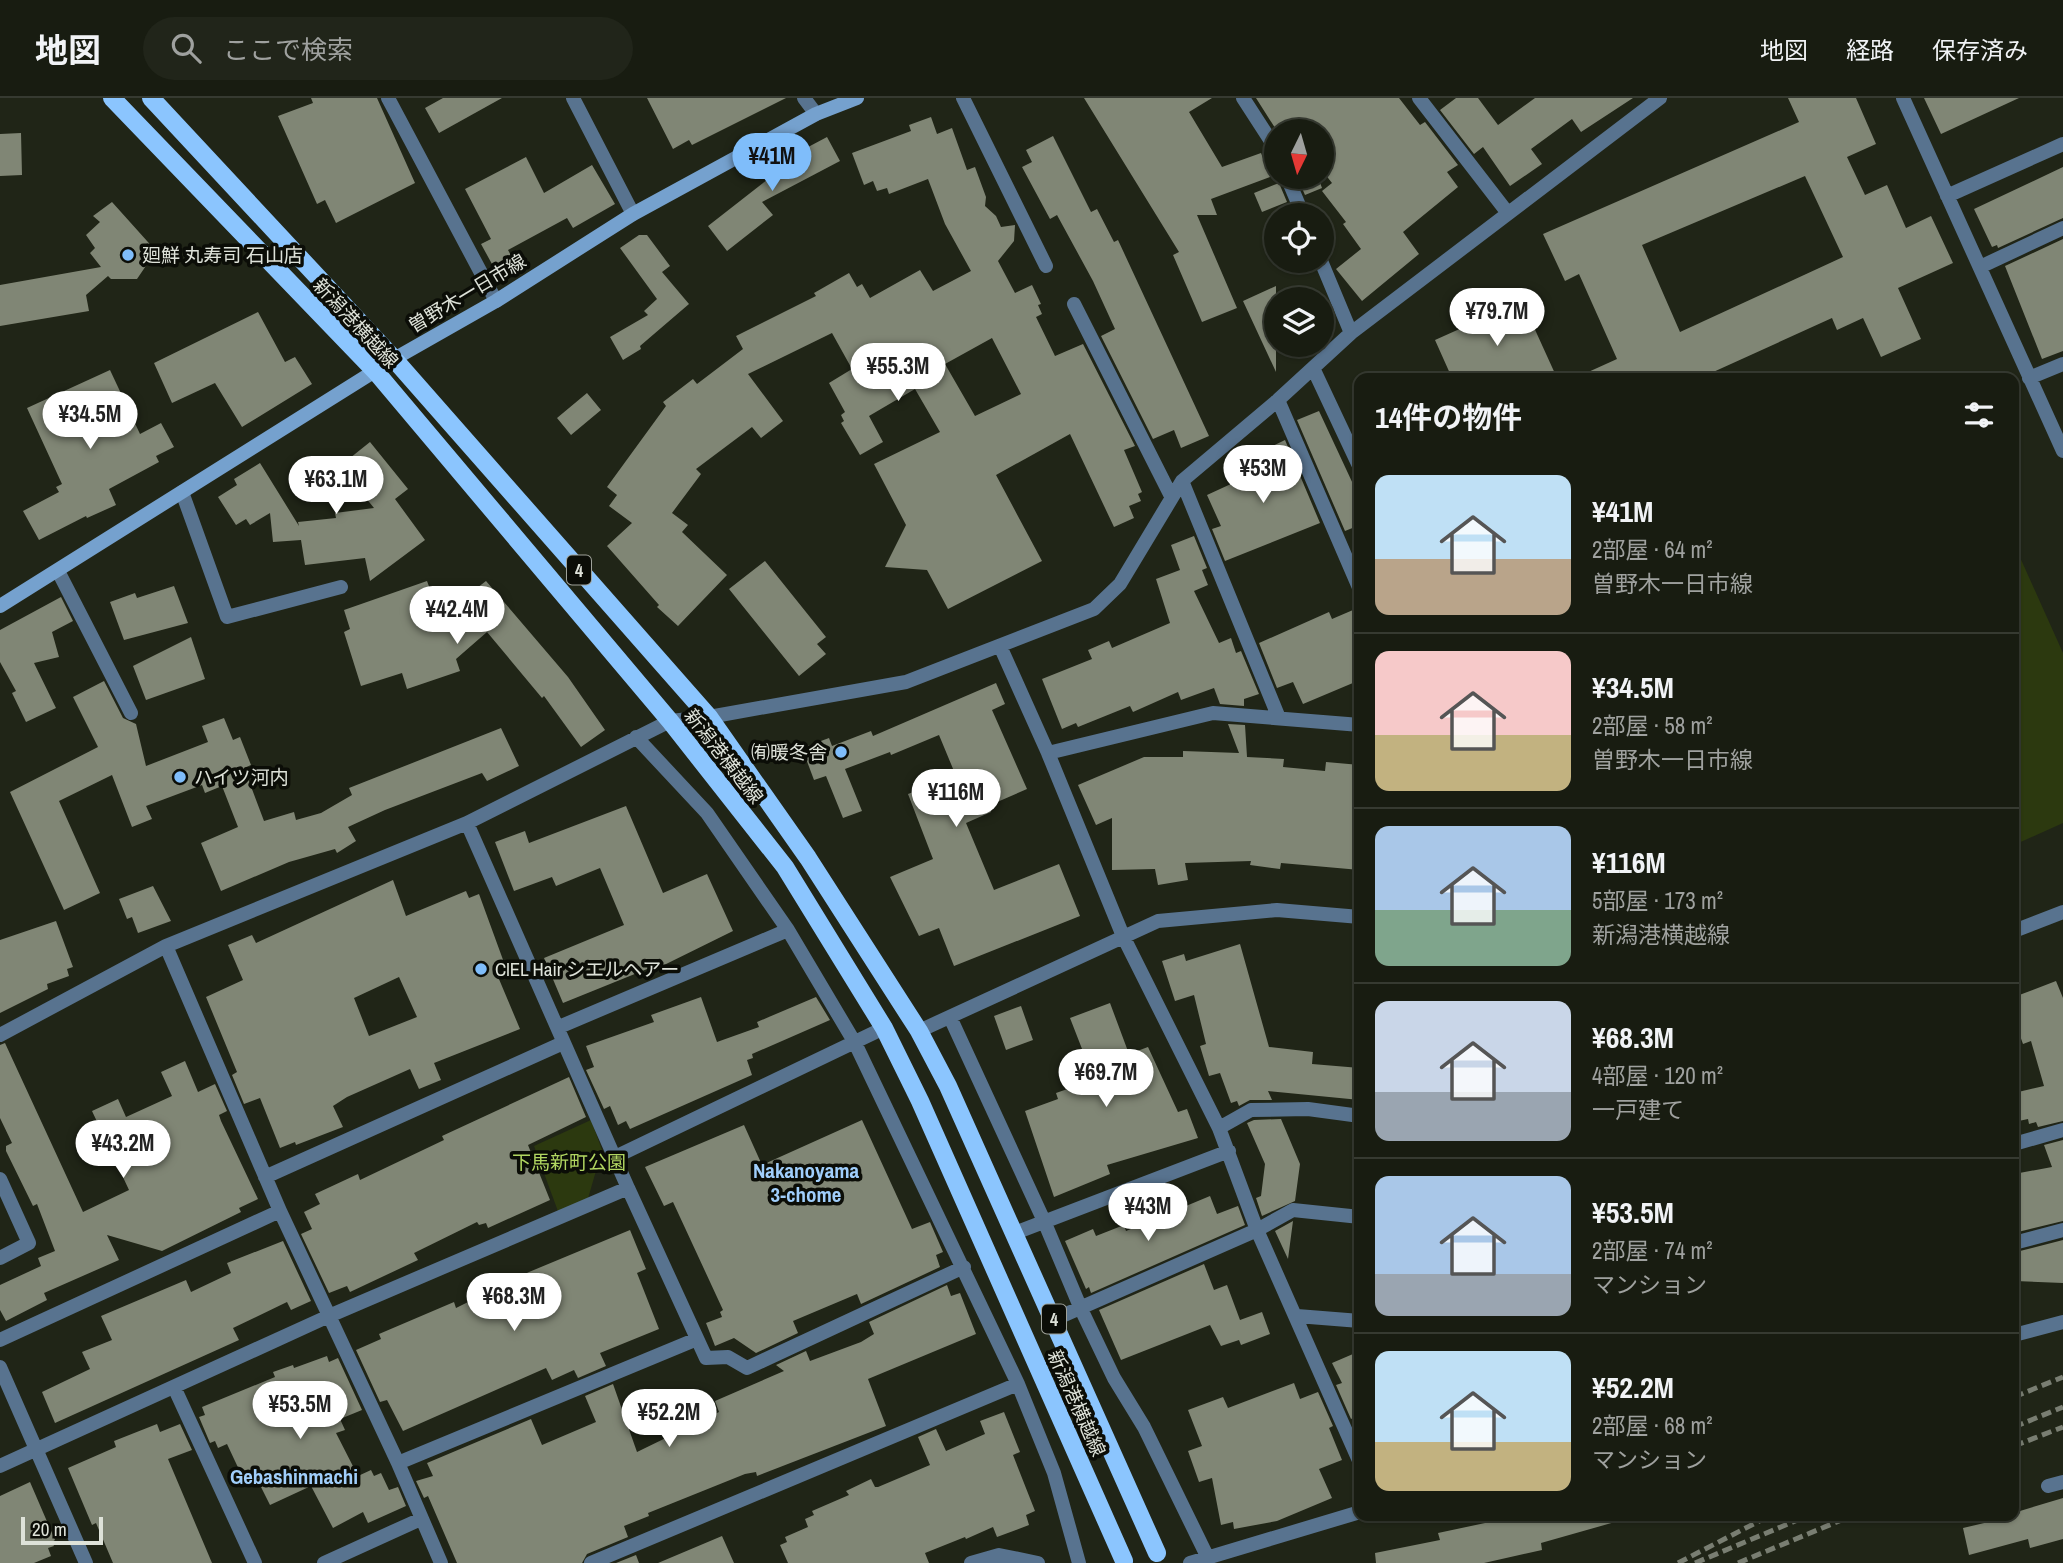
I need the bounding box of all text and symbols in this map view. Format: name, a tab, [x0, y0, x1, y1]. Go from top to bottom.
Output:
search box	[143, 17, 633, 80]
text: 地図	[35, 28, 101, 72]
icon: search	[167, 29, 205, 67]
text: ここで検索	[223, 32, 353, 67]
text: 地図	[1760, 34, 1808, 66]
text: 経路	[1846, 34, 1894, 66]
text: 保存済み	[1932, 34, 2028, 66]
north arrow	[1264, 119, 1334, 189]
map controls	[1264, 119, 1334, 357]
pin: ¥41M	[731, 134, 813, 193]
text: ¥41M	[748, 140, 796, 171]
button: locate	[1264, 203, 1334, 273]
place label: 廻鮮 丸寿司 石山店	[142, 242, 303, 268]
marker: 廻鮮 丸寿司 石山店	[120, 247, 136, 263]
street label: 曽野木一日市線	[403, 248, 531, 338]
street label: 新潟港横越線	[308, 272, 404, 374]
button: layers	[1264, 287, 1334, 357]
pin: ¥79.7M	[1440, 288, 1554, 348]
text: ¥79.7M	[1466, 295, 1528, 326]
pin: ¥55.3M	[841, 344, 955, 403]
text: ¥55.3M	[867, 350, 929, 381]
pin: ¥34.5M	[33, 392, 147, 451]
icon: filters	[1960, 396, 1998, 434]
text: 14件の物件	[1375, 397, 1522, 437]
text: ¥34.5M	[59, 398, 121, 429]
pin: ¥53M	[1222, 446, 1304, 505]
text: ¥53M	[1239, 452, 1287, 483]
pin: ¥63.1M	[279, 456, 393, 516]
text: ¥63.1M	[305, 463, 367, 494]
text: ¥41M	[1592, 491, 1654, 531]
icon: home	[1431, 503, 1515, 587]
text: 2部屋 · 64 m²	[1592, 534, 1712, 565]
road number: 4	[567, 556, 591, 584]
text: 曽野木一日市線	[1592, 568, 1753, 599]
pin: ¥42.4M	[400, 587, 514, 646]
text: ¥42.4M	[426, 593, 488, 624]
text: ¥34.5M	[1592, 667, 1674, 707]
icon: home	[1431, 679, 1515, 763]
street label: 新潟港横越線	[679, 703, 769, 809]
text: 2部屋 · 58 m²	[1592, 710, 1712, 741]
place label: ㈲暖冬舎	[751, 739, 827, 765]
marker: ㈲暖冬舎	[833, 744, 849, 760]
text: 曽野木一日市線	[1592, 744, 1753, 775]
place label: ハイツ河内	[194, 764, 289, 790]
marker: ハイツ河内	[172, 769, 188, 785]
pin: ¥116M	[907, 770, 1005, 829]
text: ¥116M	[928, 776, 984, 807]
text: ¥116M	[1592, 842, 1666, 882]
icon: home	[1431, 854, 1515, 938]
text: 5部屋 · 173 m²	[1592, 885, 1723, 916]
text: 新潟港横越線	[1592, 919, 1730, 950]
place label: ClEL Hair シエルヘアー	[495, 956, 679, 982]
marker: ClEL Hair シエルヘアー	[473, 961, 489, 977]
text: ¥68.3M	[1592, 1017, 1674, 1057]
icon: home	[1431, 1029, 1515, 1113]
pin: ¥69.7M	[1049, 1049, 1163, 1109]
text: ¥69.7M	[1075, 1056, 1137, 1087]
text: 4部屋 · 120 m²	[1592, 1060, 1723, 1091]
text: 一戸建て	[1592, 1094, 1684, 1125]
pin: ¥43.2M	[66, 1121, 180, 1180]
text: ¥43.2M	[92, 1127, 154, 1158]
park label: 下馬新町公園	[512, 1149, 626, 1175]
district label: Nakanoyama 3-chome	[753, 1156, 860, 1209]
pin: ¥43M	[1107, 1184, 1189, 1243]
text: ¥43M	[1124, 1190, 1172, 1221]
text: ¥53.5M	[1592, 1192, 1674, 1232]
icon: home	[1431, 1204, 1515, 1288]
text: 2部屋 · 74 m²	[1592, 1235, 1712, 1266]
text: マンション	[1592, 1269, 1707, 1300]
pin: ¥68.3M	[457, 1274, 571, 1333]
text: ¥68.3M	[483, 1280, 545, 1311]
road number: 4	[1042, 1304, 1066, 1334]
street label: 新潟港横越線	[1042, 1346, 1112, 1460]
text: ¥52.2M	[1592, 1367, 1674, 1407]
icon: home	[1431, 1379, 1515, 1463]
pin: ¥53.5M	[243, 1382, 357, 1441]
text: ¥53.5M	[269, 1388, 331, 1419]
pin: ¥52.2M	[612, 1390, 726, 1449]
text: ¥52.2M	[638, 1396, 700, 1427]
text: 2部屋 · 68 m²	[1592, 1410, 1712, 1441]
text: マンション	[1592, 1444, 1707, 1475]
district label: Gebashinmachi	[230, 1462, 358, 1491]
scale bar	[21, 1514, 103, 1546]
text: 20 m	[32, 1516, 67, 1542]

